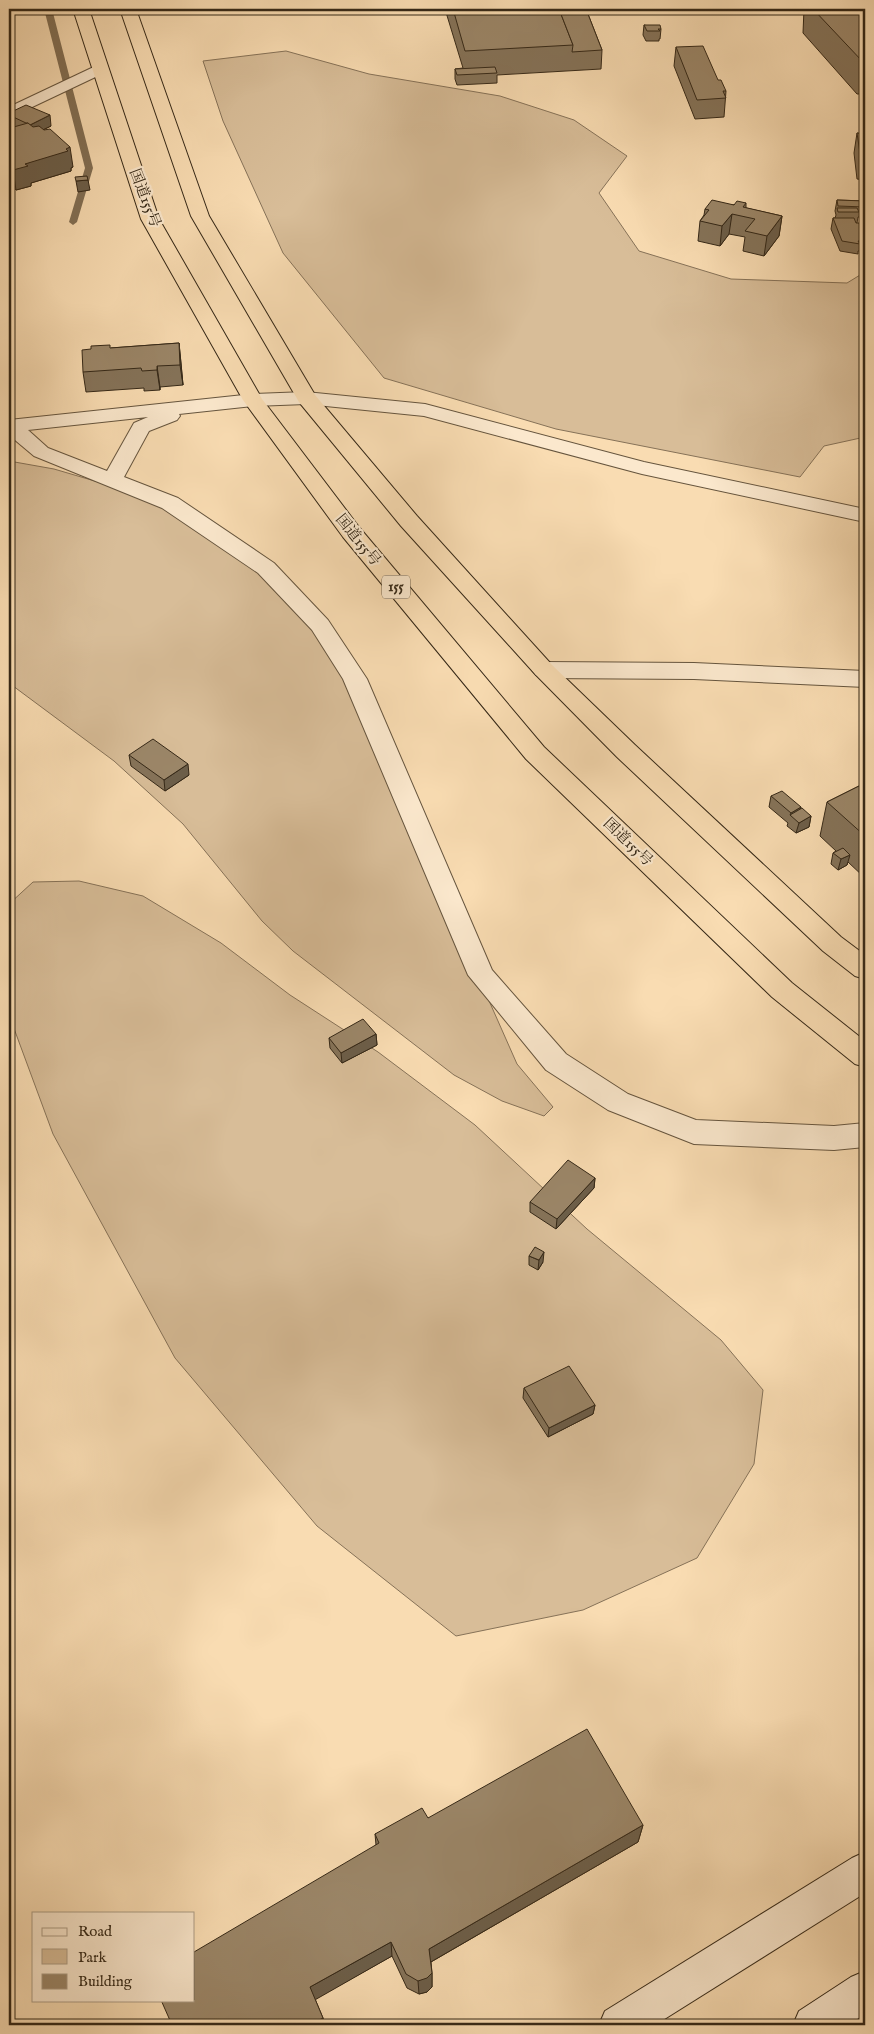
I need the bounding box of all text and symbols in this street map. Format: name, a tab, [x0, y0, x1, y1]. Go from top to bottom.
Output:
street label: 国道155号	[125, 166, 165, 230]
street label: 国道155号	[331, 510, 385, 570]
road number: 155	[382, 576, 410, 598]
street label: 国道155号	[599, 814, 657, 870]
legend	[32, 1912, 195, 2002]
text: Road	[78, 1922, 113, 1941]
text: Park	[78, 1948, 108, 1967]
text: Building	[78, 1972, 133, 1991]

